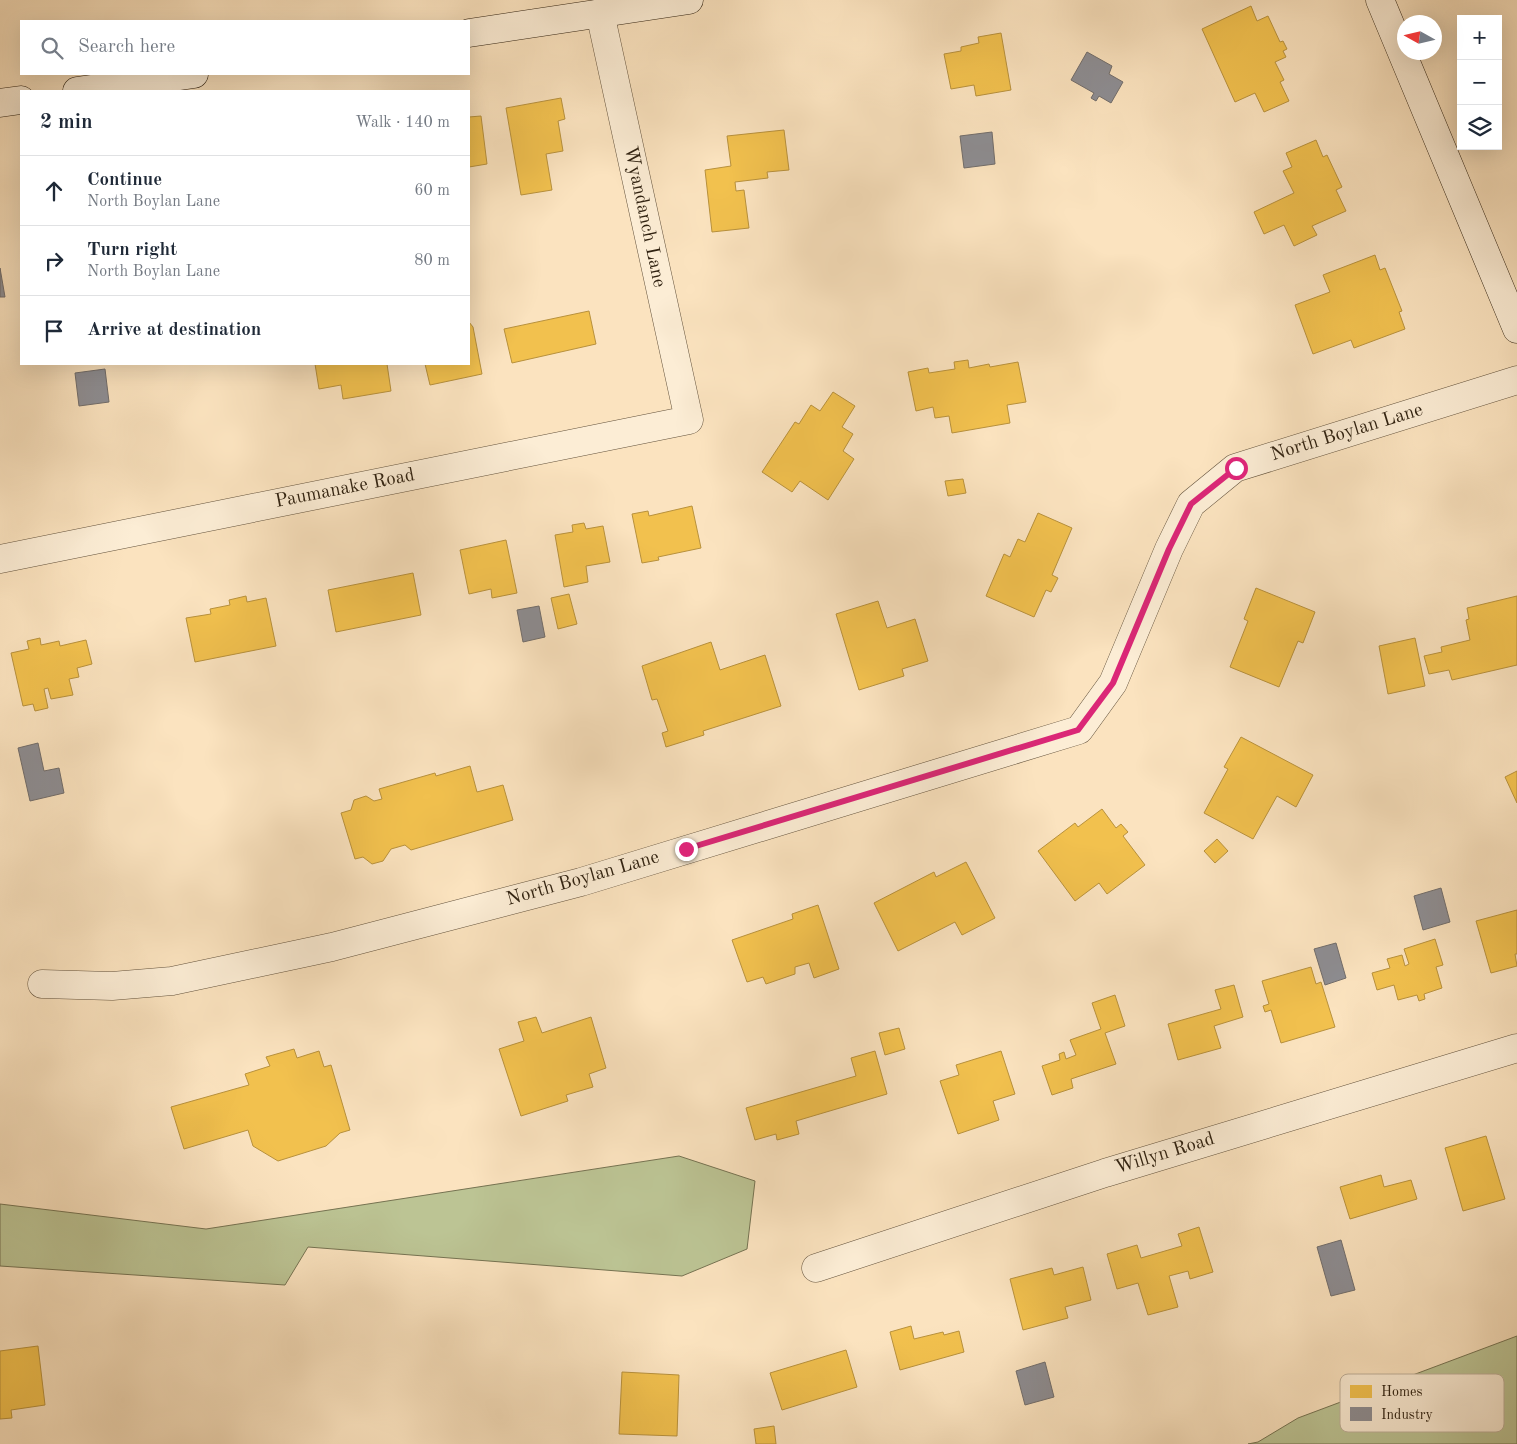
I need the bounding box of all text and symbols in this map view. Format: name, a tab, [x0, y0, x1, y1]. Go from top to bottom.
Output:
north arrow	[1397, 15, 1442, 60]
map controls	[1457, 15, 1502, 150]
button: +	[1457, 15, 1502, 60]
search box	[20, 20, 470, 75]
icon: search	[38, 34, 66, 62]
text: Search here	[78, 38, 175, 57]
button: −	[1457, 60, 1502, 105]
button: layers	[1457, 105, 1502, 150]
text: 2 min	[40, 112, 93, 133]
text: Walk · 140 m	[355, 115, 450, 131]
street label: Wyandanch Lane	[620, 145, 668, 289]
text: Continue	[87, 171, 162, 190]
icon: ahead	[40, 177, 68, 205]
text: 60 m	[414, 183, 450, 199]
text: North Boylan Lane	[87, 194, 220, 210]
text: Turn right	[87, 241, 177, 260]
icon: right	[40, 247, 68, 275]
text: 80 m	[414, 253, 450, 269]
text: North Boylan Lane	[87, 264, 220, 280]
icon: arrive	[40, 317, 68, 345]
text: Arrive at destination	[87, 321, 261, 340]
street label: North Boylan Lane	[1269, 401, 1425, 465]
route start	[1225, 457, 1248, 480]
street label: Paumanake Road	[273, 466, 417, 512]
route end	[675, 838, 698, 861]
street label: North Boylan Lane	[504, 848, 662, 910]
street label: Willyn Road	[1113, 1130, 1217, 1178]
legend	[1340, 1374, 1504, 1432]
text: Homes	[1381, 1385, 1423, 1399]
text: Industry	[1381, 1408, 1434, 1422]

